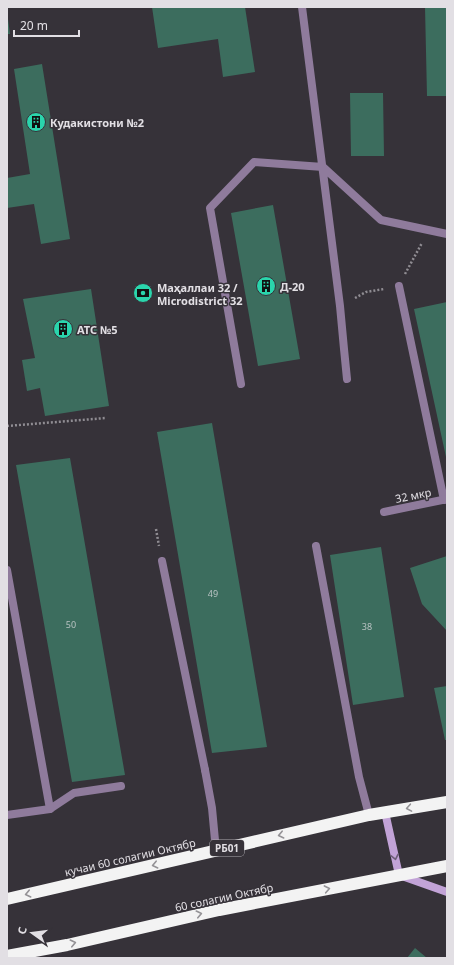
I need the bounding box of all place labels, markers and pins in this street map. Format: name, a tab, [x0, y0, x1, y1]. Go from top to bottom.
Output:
building icon: Кудакистони №2	[25, 111, 47, 133]
place label: Кудакистони №2	[50, 115, 144, 130]
building icon: Д-20	[255, 275, 277, 297]
place label: Д-20	[280, 279, 305, 294]
place label: Маҳаллаи 32 / Microdistrict 32	[157, 280, 243, 308]
bank icon: Маҳаллаи 32 / Microdistrict 32	[132, 282, 154, 304]
building icon: АТС №5	[52, 318, 74, 340]
place label: АТС №5	[77, 322, 118, 337]

